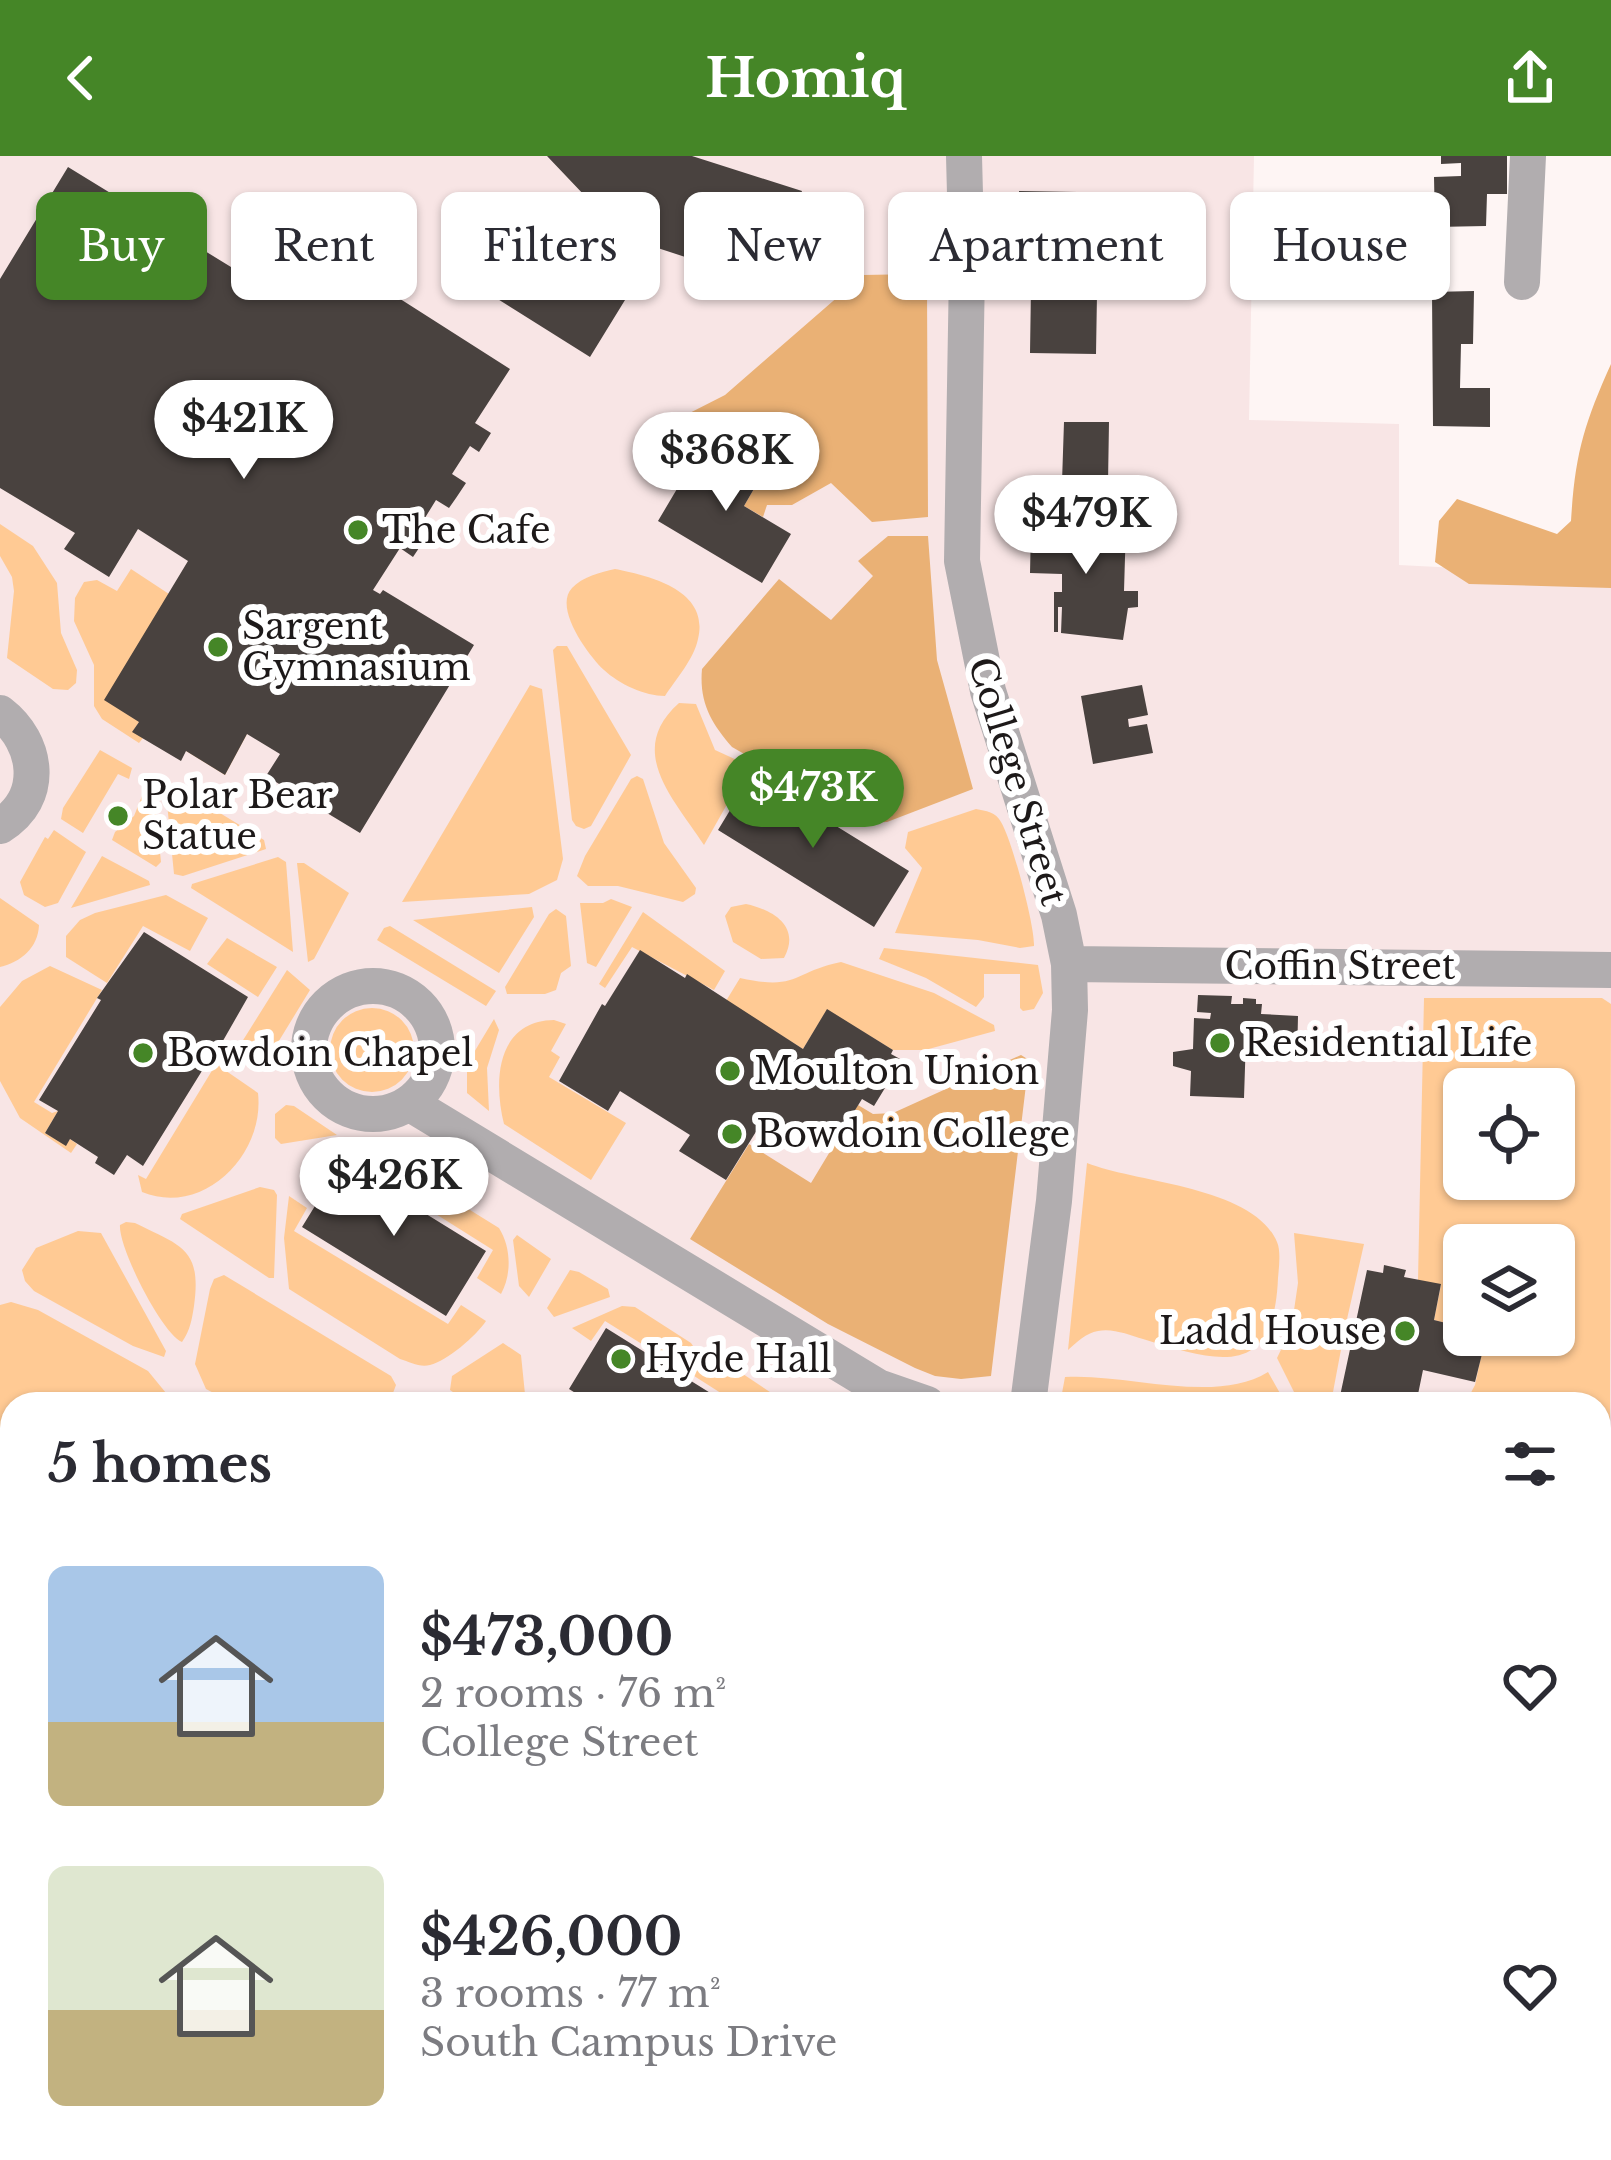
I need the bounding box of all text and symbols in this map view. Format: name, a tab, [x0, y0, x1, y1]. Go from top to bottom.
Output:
icon: back	[48, 45, 114, 111]
text: Homiq	[705, 45, 906, 112]
icon: share	[1497, 45, 1563, 111]
chip: Buy	[36, 192, 207, 300]
chip: Rent	[231, 192, 417, 300]
chip: Filters	[441, 192, 660, 300]
chip: New	[684, 192, 864, 300]
chip: Apartment	[888, 192, 1206, 300]
chip: House	[1230, 192, 1450, 300]
pin: $421K	[160, 380, 328, 482]
text: $421K	[181, 394, 307, 443]
pin: $368K	[642, 412, 810, 514]
text: $368K	[659, 426, 793, 475]
pin: $479K	[1002, 475, 1170, 577]
text: $479K	[1021, 489, 1151, 538]
place label: The Cafe	[382, 508, 551, 553]
marker: The Cafe	[345, 517, 371, 543]
place label: Sargent Gymnasium	[242, 604, 471, 690]
marker: Sargent Gymnasium	[205, 634, 231, 660]
street label: College Street	[958, 652, 1077, 911]
pin: $473K	[729, 749, 897, 851]
text: $473K	[749, 763, 877, 812]
place label: Polar Bear Statue	[142, 773, 333, 859]
marker: Polar Bear Statue	[105, 803, 131, 829]
street label: Coffin Street	[1225, 944, 1456, 989]
place label: Residential Life	[1244, 1021, 1532, 1066]
marker: Residential Life	[1207, 1030, 1233, 1056]
place label: Bowdoin Chapel	[167, 1031, 473, 1076]
marker: Bowdoin Chapel	[130, 1040, 156, 1066]
place label: Moulton Union	[754, 1049, 1039, 1094]
marker: Moulton Union	[717, 1058, 743, 1084]
map controls	[1443, 1068, 1575, 1356]
button: locate	[1443, 1068, 1575, 1200]
place label: Bowdoin College	[756, 1112, 1070, 1157]
marker: Bowdoin College	[719, 1121, 745, 1147]
pin: $426K	[310, 1137, 478, 1239]
text: $426K	[327, 1151, 461, 1200]
button: layers	[1443, 1224, 1575, 1356]
place label: Ladd House	[1159, 1309, 1381, 1354]
marker: Ladd House	[1392, 1318, 1418, 1344]
place label: Hyde Hall	[645, 1337, 831, 1382]
marker: Hyde Hall	[608, 1346, 634, 1372]
icon: filters	[1497, 1431, 1563, 1497]
text: 5 homes	[48, 1433, 272, 1496]
text: $473,000	[420, 1606, 673, 1669]
icon: home	[144, 1614, 288, 1758]
icon: heart	[1497, 1653, 1563, 1719]
text: 2 rooms · 76 m²	[420, 1669, 726, 1718]
text: College Street	[420, 1718, 699, 1767]
text: $426,000	[420, 1906, 682, 1969]
icon: home	[144, 1914, 288, 2058]
icon: heart	[1497, 1953, 1563, 2019]
text: 3 rooms · 77 m²	[420, 1969, 721, 2018]
text: South Campus Drive	[420, 2018, 837, 2067]

